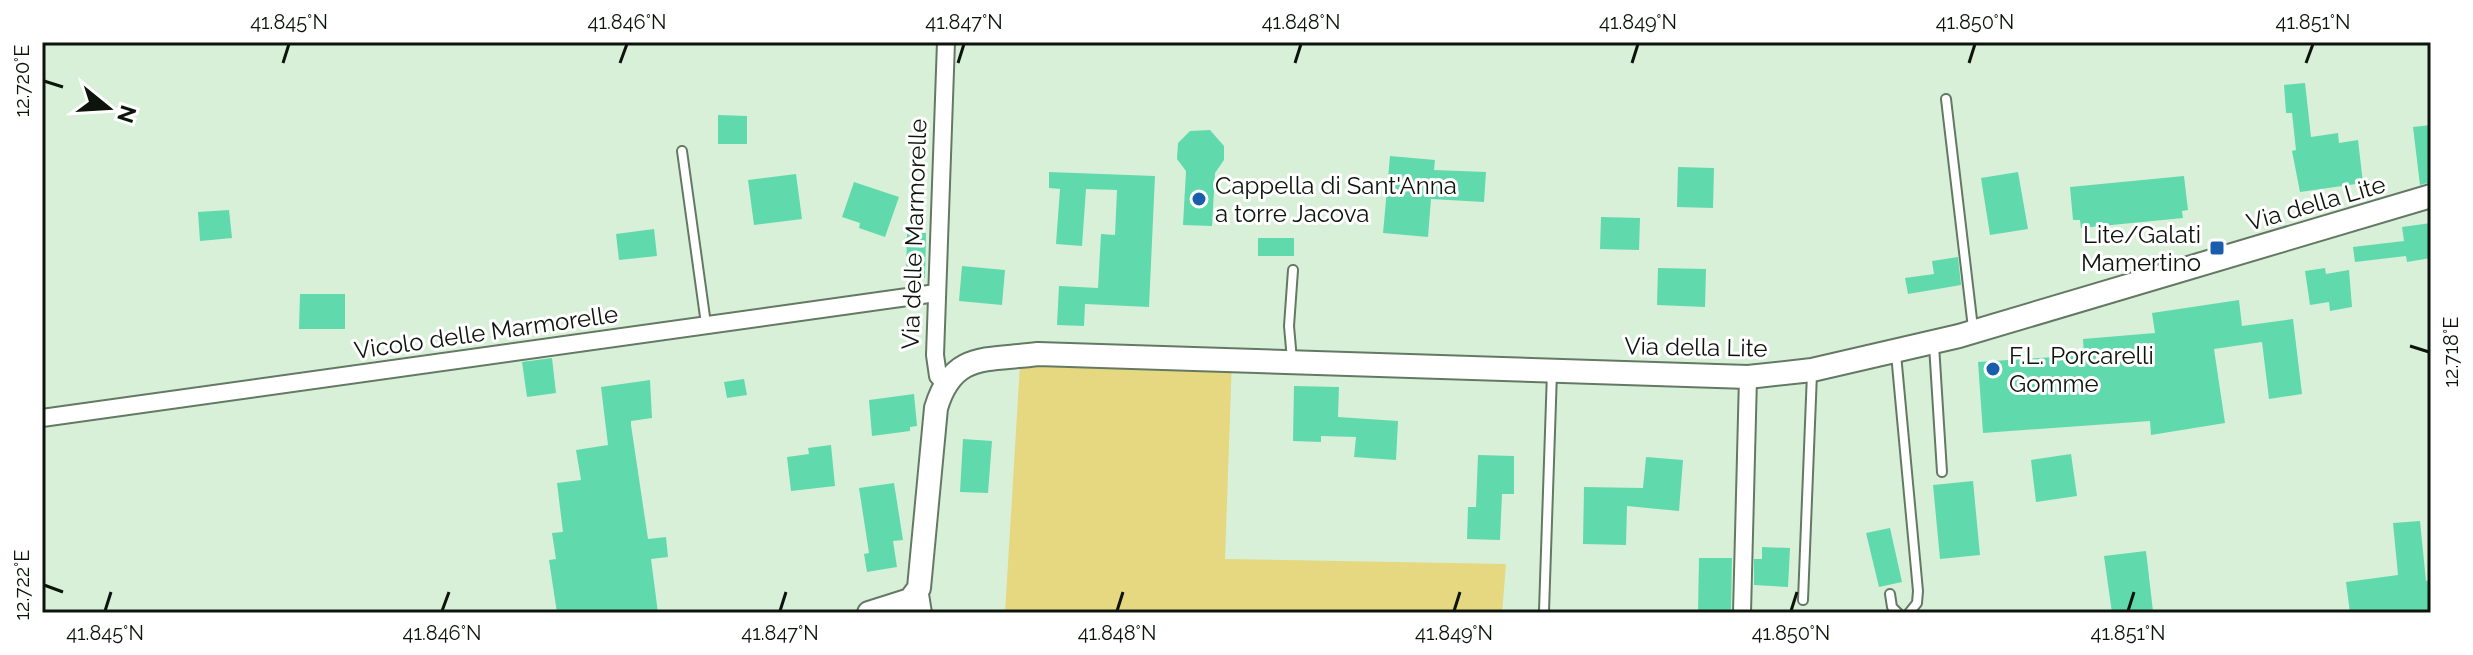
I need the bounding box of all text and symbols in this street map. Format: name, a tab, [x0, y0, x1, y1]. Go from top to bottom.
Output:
text: 41.845°N	[250, 10, 328, 34]
text: 41.846°N	[588, 10, 666, 34]
text: 41.847°N	[925, 10, 1003, 34]
text: 41.848°N	[1262, 10, 1340, 34]
text: 41.849°N	[1599, 10, 1677, 34]
text: 41.850°N	[1936, 10, 2014, 34]
text: 41.851°N	[2276, 10, 2350, 34]
text: 12.720°E	[10, 45, 34, 117]
north arrow	[68, 68, 148, 148]
text: N	[112, 102, 142, 126]
street label: Via delle Marmorelle	[895, 118, 933, 350]
street label: Via della Lite	[2243, 169, 2389, 237]
place label: Cappella di Sant'Anna a torre Jacova	[1215, 171, 1457, 228]
marker: Cappella di Sant'Anna a torre Jacova	[1190, 190, 1208, 208]
place label: Lite/Galati Mamertino	[2081, 220, 2201, 277]
marker: Lite/Galati Mamertino	[2208, 239, 2226, 257]
street label: Vicolo delle Marmorelle	[352, 299, 620, 365]
text: 12.718°E	[2439, 317, 2463, 387]
street label: Via della Lite	[1624, 331, 1768, 363]
place label: F.L. Porcarelli Gomme	[2009, 341, 2154, 398]
marker: F.L. Porcarelli Gomme	[1984, 360, 2002, 378]
text: 12.722°E	[10, 549, 34, 621]
text: 41.845°N	[66, 621, 144, 645]
text: 41.846°N	[403, 621, 481, 645]
text: 41.847°N	[741, 621, 819, 645]
text: 41.848°N	[1078, 621, 1156, 645]
text: 41.849°N	[1415, 621, 1493, 645]
text: 41.850°N	[1752, 621, 1830, 645]
text: 41.851°N	[2091, 621, 2165, 645]

